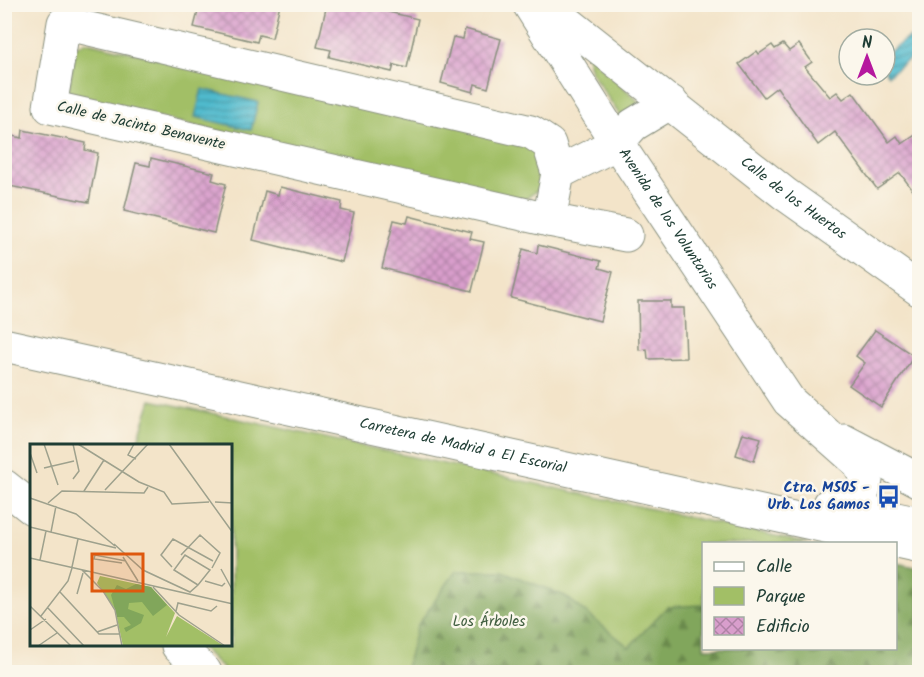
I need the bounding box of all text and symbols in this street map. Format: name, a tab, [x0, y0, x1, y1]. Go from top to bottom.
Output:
north arrow	[837, 27, 897, 87]
text: N	[862, 31, 872, 56]
street label: Calle de Jacinto Benavente	[54, 95, 228, 157]
street label: Avenida de los Voluntarios	[612, 143, 724, 295]
street label: Calle de los Huertos	[735, 151, 852, 246]
street label: Carretera de Madrid a El Escorial	[357, 412, 569, 481]
inset map	[30, 444, 232, 647]
place label: Ctra. M505 - Urb. Los Gamos	[767, 476, 870, 517]
bus stop icon: Ctra. M505 - Urb. Los Gamos	[875, 484, 901, 510]
legend	[702, 542, 897, 650]
text: Calle	[756, 553, 792, 582]
text: Parque	[756, 583, 805, 612]
park label: Los Árboles	[453, 610, 526, 634]
text: Edificio	[756, 613, 810, 642]

